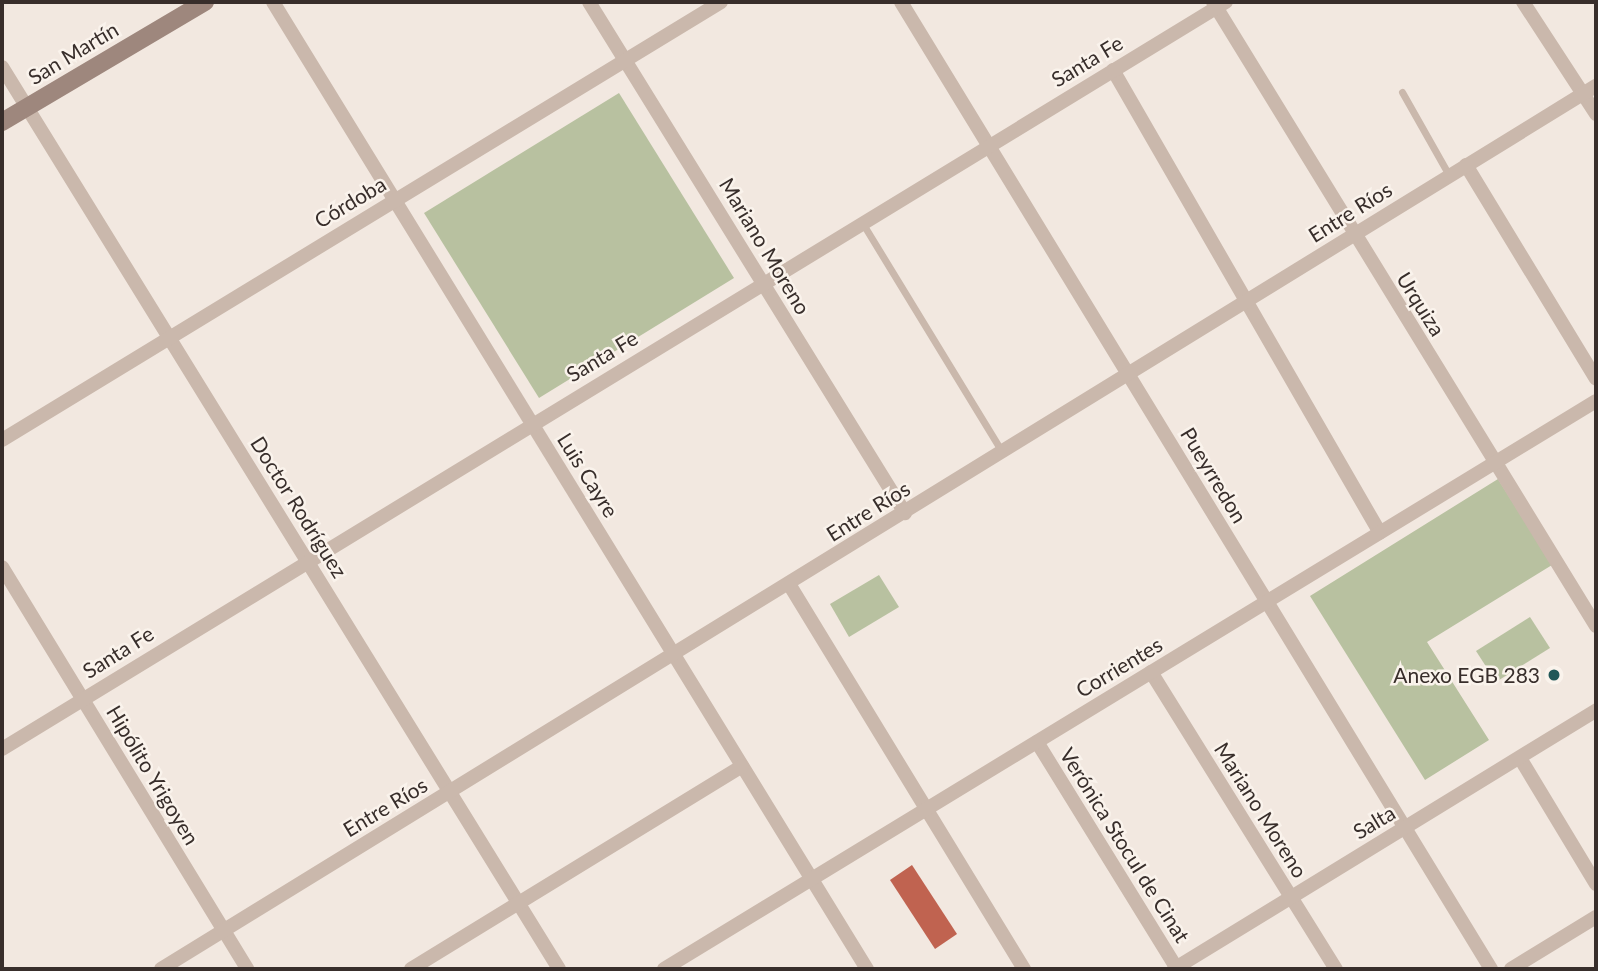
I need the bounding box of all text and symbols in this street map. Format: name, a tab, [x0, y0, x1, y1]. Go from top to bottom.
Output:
street label: San Martín	[23, 16, 123, 90]
street label: Santa Fe	[1047, 30, 1127, 92]
street label: Córdoba	[310, 171, 390, 233]
street label: Mariano Moreno	[714, 173, 816, 319]
street label: Entre Ríos	[1304, 176, 1396, 248]
street label: Urquiza	[1392, 267, 1450, 341]
street label: Santa Fe	[562, 325, 642, 387]
street label: Pueyrredon	[1176, 423, 1252, 527]
street label: Luis Cayre	[552, 428, 624, 522]
street label: Doctor Rodríguez	[245, 432, 353, 582]
street label: Entre Ríos	[822, 475, 914, 547]
street label: Santa Fe	[78, 620, 158, 684]
street label: Corrientes	[1071, 631, 1167, 703]
place label: Anexo EGB 283	[1393, 662, 1540, 688]
marker: Anexo EGB 283	[1546, 667, 1562, 683]
street label: Hipólito Yrigoyen	[101, 700, 205, 850]
street label: Mariano Moreno	[1209, 738, 1313, 882]
street label: Verónica Stocul de Cinat	[1055, 743, 1195, 947]
street label: Entre Ríos	[338, 772, 432, 842]
street label: Salta	[1348, 800, 1400, 844]

